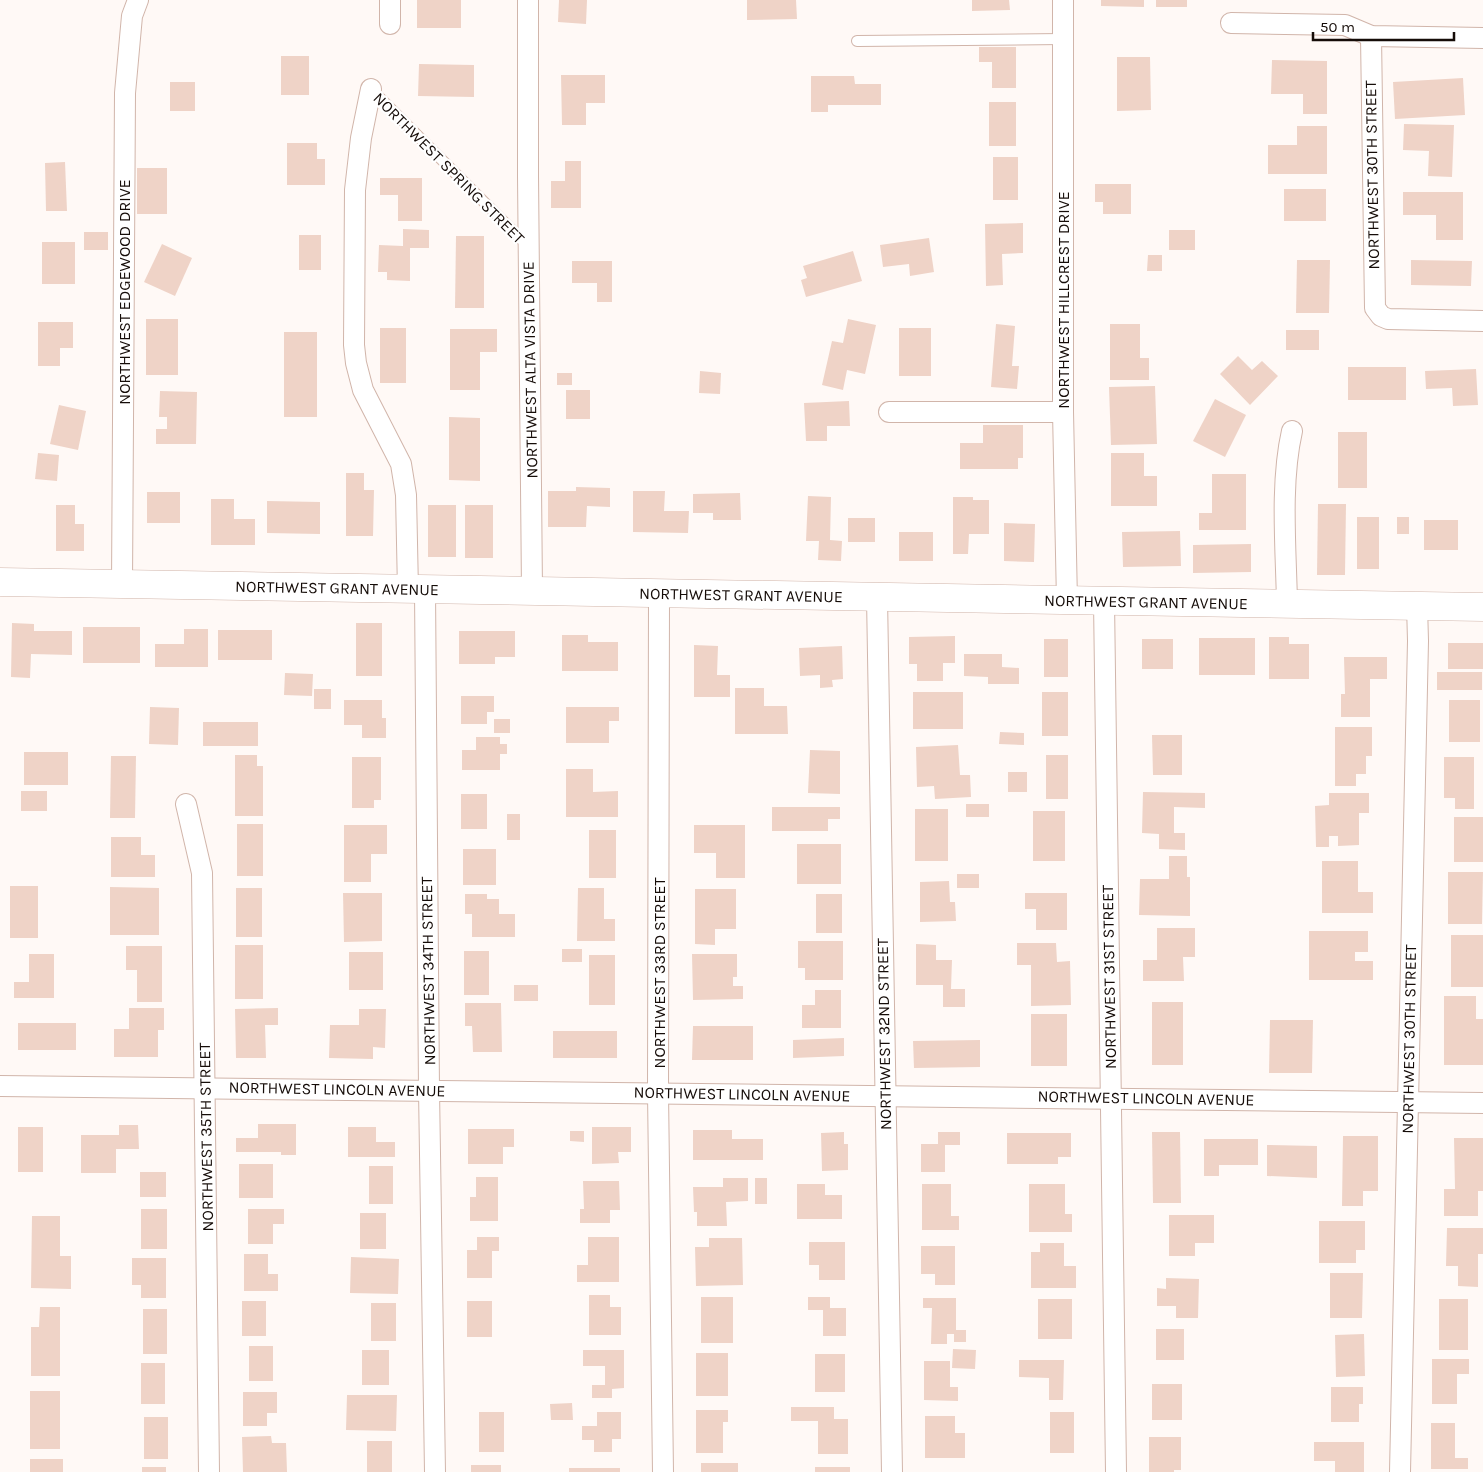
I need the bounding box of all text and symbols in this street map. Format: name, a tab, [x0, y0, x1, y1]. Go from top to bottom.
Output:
scale bar	[1313, 10, 1454, 42]
text: 50 m	[1320, 18, 1355, 36]
street label: NORTHWEST 30TH STREET	[1361, 80, 1383, 270]
street label: NORTHWEST SPRING STREET	[369, 88, 529, 248]
street label: NORTHWEST EDGEWOOD DRIVE	[115, 179, 134, 405]
street label: NORTHWEST HILLCREST DRIVE	[1054, 191, 1073, 409]
street label: NORTHWEST ALTA VISTA DRIVE	[519, 261, 541, 479]
street label: NORTHWEST GRANT AVENUE	[235, 577, 439, 599]
street label: NORTHWEST GRANT AVENUE	[639, 584, 843, 606]
street label: NORTHWEST GRANT AVENUE	[1044, 591, 1248, 613]
street label: NORTHWEST 34TH STREET	[417, 876, 439, 1066]
street label: NORTHWEST 33RD STREET	[650, 877, 669, 1069]
street label: NORTHWEST 31ST STREET	[1098, 885, 1120, 1069]
street label: NORTHWEST 32ND STREET	[873, 938, 895, 1130]
street label: NORTHWEST 30TH STREET	[1398, 944, 1420, 1134]
street label: NORTHWEST 35TH STREET	[195, 1042, 217, 1232]
street label: NORTHWEST LINCOLN AVENUE	[228, 1078, 446, 1100]
street label: NORTHWEST LINCOLN AVENUE	[633, 1083, 851, 1105]
street label: NORTHWEST LINCOLN AVENUE	[1037, 1087, 1255, 1109]

